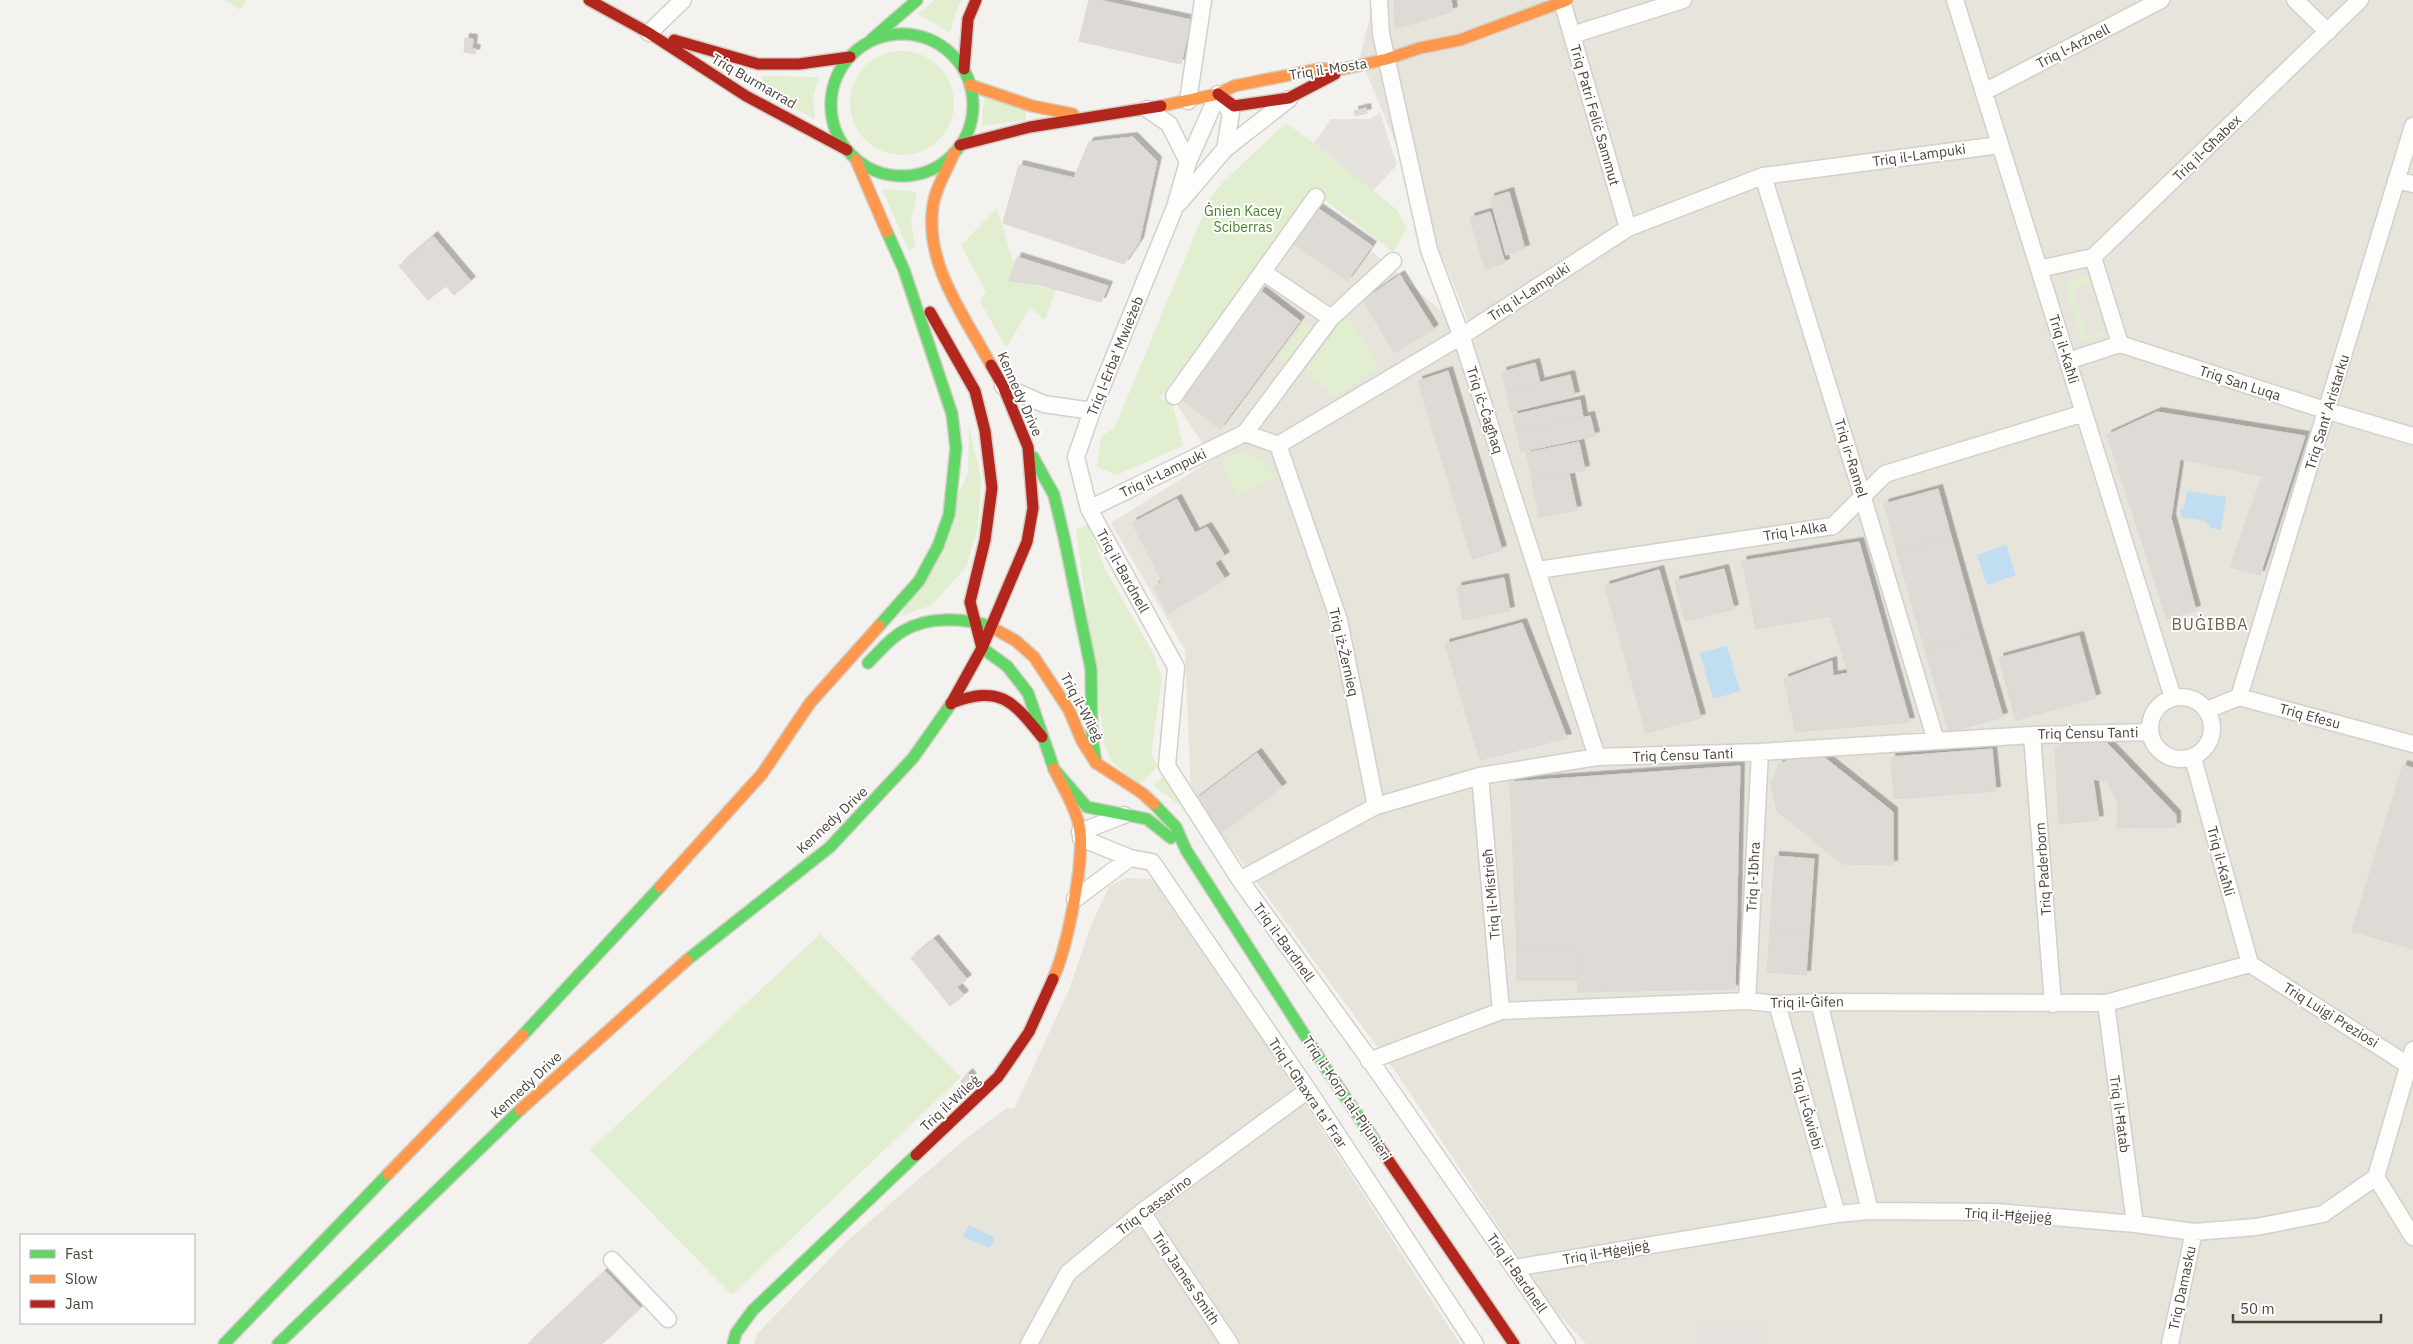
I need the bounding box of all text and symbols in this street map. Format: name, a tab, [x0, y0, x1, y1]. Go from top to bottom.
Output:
street label: Triq l-Arżnell	[2033, 20, 2113, 72]
street label: Triq Patri Feliċ Sammut	[1566, 42, 1624, 188]
street label: Triq Burmarrad	[708, 49, 800, 113]
street label: Triq il-Mosta	[1288, 54, 1369, 84]
street label: Triq il-Għabex	[2169, 111, 2245, 185]
street label: Triq il-Lampuki	[1871, 140, 1967, 170]
park label: Ġnien Kacey Sciberras	[1204, 202, 1282, 236]
street label: Triq il-Lampuki	[1485, 259, 1573, 325]
street label: Triq l-Erba' Mwieżeb	[1083, 294, 1147, 418]
street label: Triq il-Kaħli	[2045, 312, 2083, 386]
street label: Kennedy Drive	[993, 349, 1047, 439]
street label: Triq Sant' Aristarku	[2301, 352, 2353, 472]
street label: Triq San Luqa	[2197, 361, 2284, 405]
street label: Triq iċ-Ċagħaq	[1462, 364, 1508, 456]
street label: Triq ir-Ramel	[1830, 416, 1872, 500]
street label: Triq il-Lampuki	[1117, 444, 1209, 502]
street label: Triq l-Alka	[1762, 517, 1829, 545]
street label: Triq il-Bardnell	[1093, 526, 1154, 616]
street label: Triq iż-Żernieq	[1325, 606, 1363, 698]
district label: BUĠIBBA	[2172, 614, 2248, 634]
street label: Triq il-Wileġ	[1056, 670, 1108, 745]
street label: Triq Efesu	[2277, 699, 2343, 733]
street label: Triq Ċensu Tanti	[2037, 723, 2139, 743]
street label: Triq Ċensu Tanti	[1632, 744, 1734, 766]
street label: Kennedy Drive	[793, 782, 872, 858]
street label: Triq Paderborn	[2031, 822, 2055, 916]
street label: Triq il-Kaħli	[2203, 824, 2239, 898]
street label: Triq l-Ibħra	[1742, 841, 1764, 913]
street label: Triq il-Mistrieħ	[1478, 848, 1504, 940]
street label: Triq il-Bardnell	[1249, 899, 1319, 985]
street label: Triq Luigi Preziosi	[2280, 978, 2382, 1052]
street label: Triq il-Ġifen	[1770, 992, 1844, 1012]
street label: Triq il-Korp tal-Pijunieri	[1299, 1032, 1395, 1164]
street label: Triq l-Għaxra ta' Frar	[1264, 1034, 1352, 1152]
street label: Kennedy Drive	[487, 1047, 566, 1123]
street label: Triq il-Ġwiebi	[1787, 1066, 1827, 1152]
street label: Triq il-Wileġ	[916, 1070, 984, 1135]
street label: Triq il-Ħatab	[2106, 1074, 2134, 1154]
street label: Triq Cassarino	[1113, 1171, 1195, 1239]
street label: Triq il-Ħġejjeġ	[1964, 1204, 2053, 1226]
street label: Triq James Smith	[1148, 1228, 1224, 1328]
street label: Triq il-Bardnell	[1483, 1230, 1551, 1316]
legend	[20, 1234, 195, 1324]
street label: Triq il-Ħġejjeġ	[1561, 1235, 1651, 1268]
text: Fast	[65, 1244, 93, 1263]
street label: Triq Damasku	[2164, 1244, 2200, 1332]
text: Slow	[65, 1269, 98, 1288]
scale bar	[2233, 1292, 2380, 1324]
text: Jam	[65, 1294, 94, 1313]
text: 50 m	[2240, 1299, 2275, 1318]

